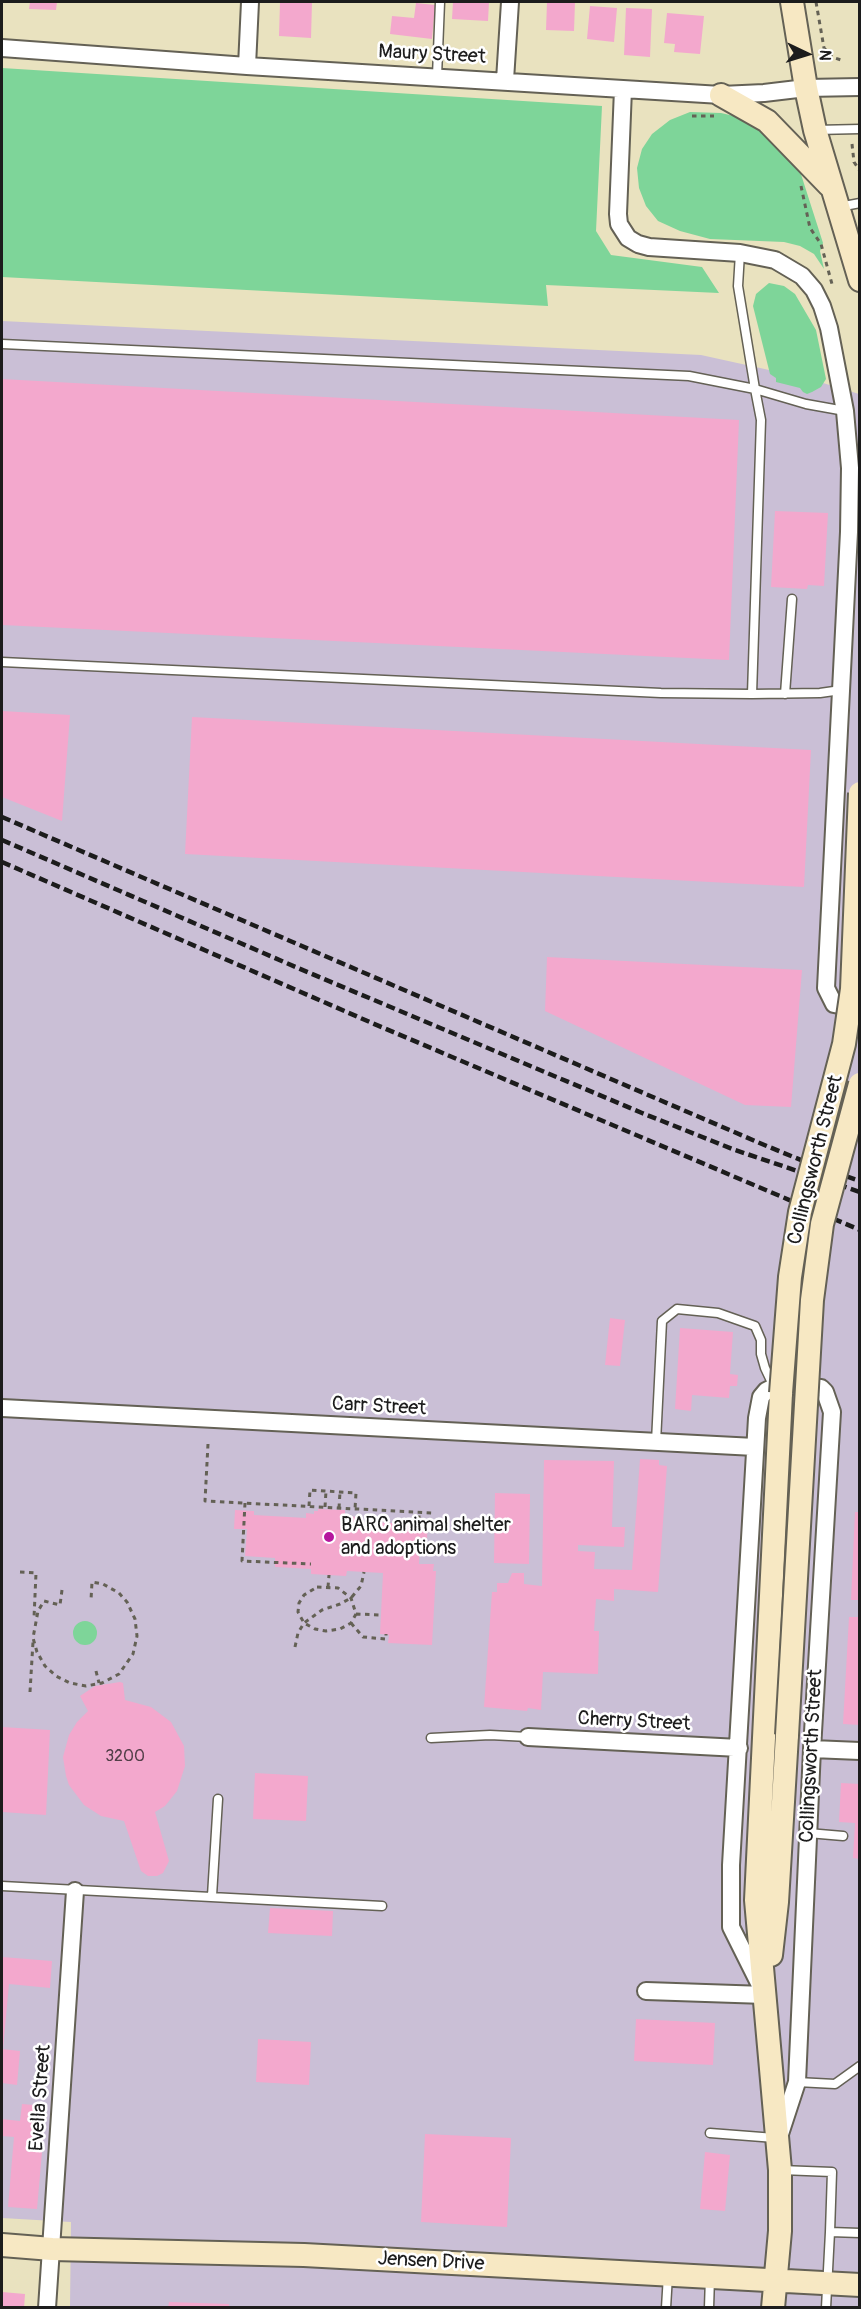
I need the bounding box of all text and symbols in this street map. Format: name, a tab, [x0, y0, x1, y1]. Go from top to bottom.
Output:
north arrow	[777, 24, 837, 84]
street label: Maury Street	[378, 40, 486, 70]
text: N	[815, 49, 835, 61]
street label: Collingsworth Street	[783, 1073, 849, 1247]
street label: Carr Street	[331, 1393, 427, 1421]
place label: BARC animal shelter and adoptions	[341, 1514, 511, 1561]
marker: BARC animal shelter and adoptions	[322, 1530, 336, 1544]
street label: Collingsworth Street	[795, 1669, 829, 1843]
street label: Cherry Street	[577, 1707, 691, 1737]
house number: 3200	[105, 1747, 145, 1767]
street label: Evella Street	[25, 2044, 57, 2152]
street label: Jensen Drive	[377, 2247, 485, 2277]

